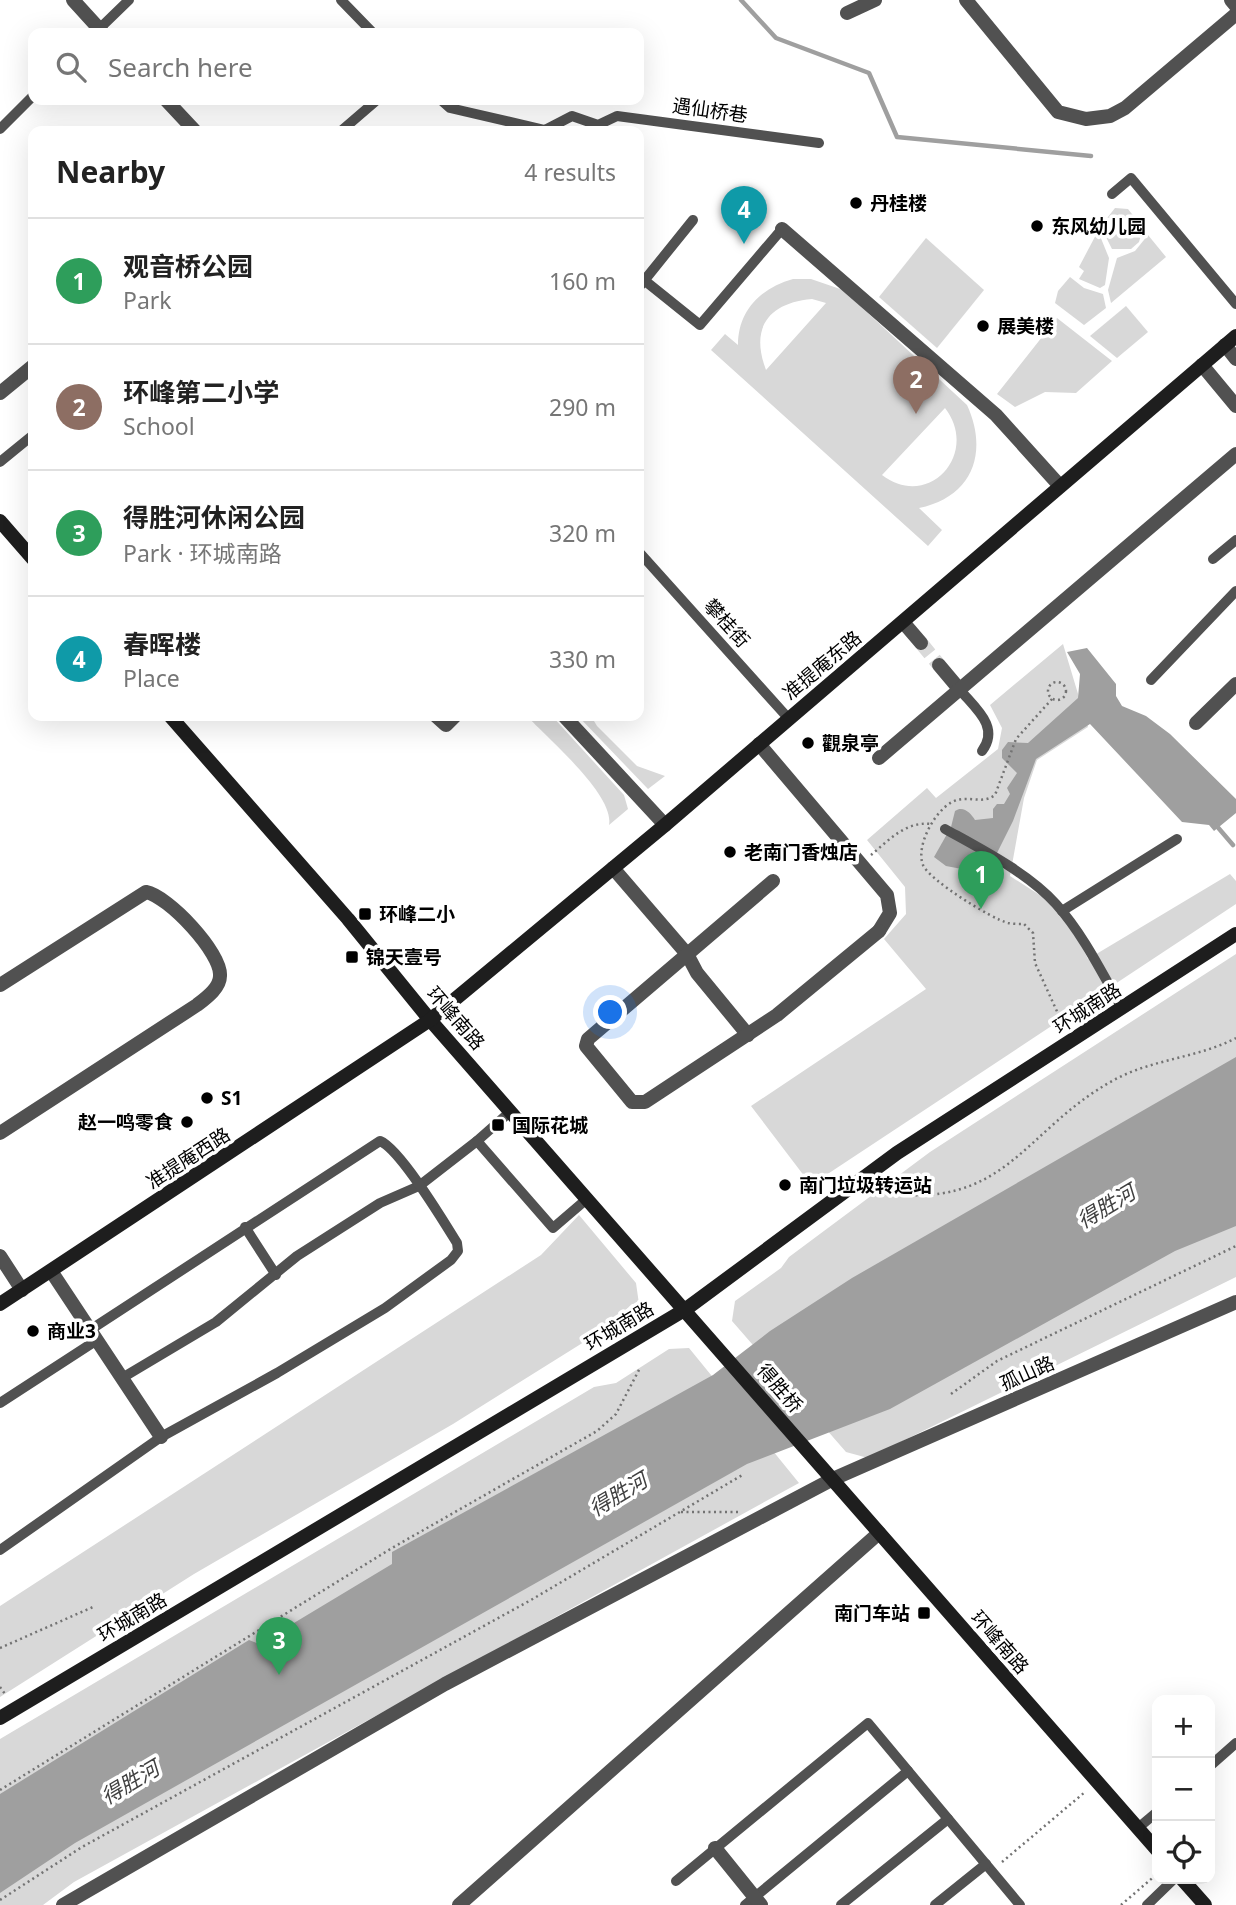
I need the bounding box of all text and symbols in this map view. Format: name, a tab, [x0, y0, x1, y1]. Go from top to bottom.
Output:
search box	[28, 28, 644, 105]
icon: search	[52, 48, 90, 86]
text: Search here	[108, 49, 253, 85]
street label: 遇仙桥巷	[671, 92, 749, 128]
text: Nearby	[56, 151, 165, 192]
text: 4 results	[524, 156, 616, 188]
pin: 4	[721, 186, 767, 244]
place label: 丹桂楼	[870, 190, 927, 216]
marker: 丹桂楼	[848, 195, 864, 211]
place label: 东风幼儿园	[1051, 213, 1146, 239]
marker: 东风幼儿园	[1029, 218, 1045, 234]
text: 观音桥公园	[123, 248, 253, 284]
text: 1	[72, 265, 86, 297]
text: 160 m	[549, 265, 616, 297]
text: Park	[123, 284, 172, 316]
place label: 展美楼	[997, 313, 1054, 339]
marker: 展美楼	[975, 318, 991, 334]
pin: 2	[893, 356, 939, 414]
text: 环峰第二小学	[123, 374, 279, 410]
text: 2	[72, 391, 86, 423]
text: 290 m	[549, 391, 616, 423]
text: School	[123, 410, 195, 442]
text: 得胜河休闲公园	[123, 499, 305, 535]
text: 3	[72, 517, 86, 549]
text: 320 m	[549, 517, 616, 549]
text: Park · 环城南路	[123, 537, 282, 569]
street label: 攀桂街	[698, 593, 756, 653]
street label: 准提庵东路	[777, 625, 867, 705]
text: 春晖楼	[123, 626, 201, 662]
text: 4	[72, 643, 86, 675]
text: 330 m	[549, 643, 616, 675]
text: Place	[123, 662, 180, 694]
place label: 觀泉亭	[822, 730, 879, 756]
marker: 觀泉亭	[800, 735, 816, 751]
place label: 老南门香烛店	[744, 839, 858, 865]
marker: 老南门香烛店	[722, 844, 738, 860]
pin: 1	[958, 851, 1004, 909]
place label: 环峰二小	[379, 901, 455, 927]
marker: 环峰二小	[357, 906, 373, 922]
place label: 锦天壹号	[366, 944, 442, 970]
marker: 锦天壹号	[344, 949, 360, 965]
street label: 环城南路	[1048, 976, 1126, 1040]
street label: 环峰南路	[421, 981, 491, 1055]
your location	[593, 995, 627, 1029]
place label: S1	[221, 1085, 242, 1111]
marker: S1	[199, 1090, 215, 1106]
place label: 赵一鸣零食	[78, 1109, 174, 1135]
place label: 国际花城	[512, 1112, 588, 1138]
marker: 赵一鸣零食	[179, 1114, 195, 1130]
marker: 国际花城	[490, 1117, 506, 1133]
street label: 准提庵西路	[141, 1121, 235, 1195]
place label: 南门垃圾转运站	[799, 1172, 932, 1198]
water label: 得胜河	[1072, 1176, 1144, 1234]
marker: 南门垃圾转运站	[777, 1177, 793, 1193]
street label: 环城南路	[580, 1295, 658, 1357]
place label: 商业3	[47, 1318, 96, 1344]
marker: 商业3	[25, 1323, 41, 1339]
street label: 孤山路	[996, 1350, 1058, 1396]
street label: 得胜桥	[751, 1358, 809, 1418]
water label: 得胜河	[584, 1464, 656, 1522]
street label: 环城南路	[93, 1586, 171, 1648]
place label: 南门车站	[834, 1600, 910, 1626]
marker: 南门车站	[916, 1605, 932, 1621]
street label: 环峰南路	[965, 1605, 1035, 1679]
pin: 3	[256, 1617, 302, 1675]
map controls	[1152, 1695, 1215, 1884]
button: +	[1152, 1695, 1215, 1758]
water label: 得胜河	[96, 1752, 168, 1810]
button: −	[1152, 1758, 1215, 1821]
button: locate	[1152, 1821, 1215, 1884]

